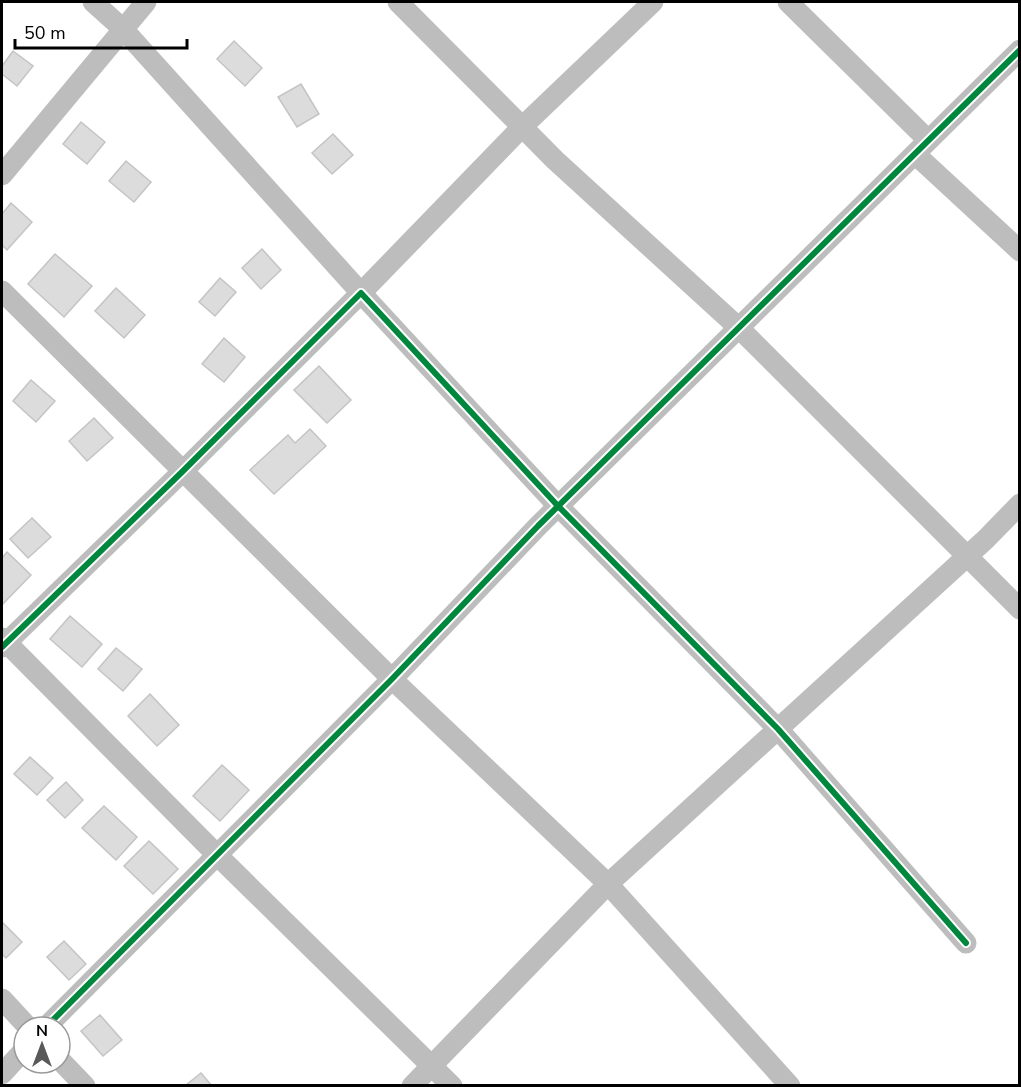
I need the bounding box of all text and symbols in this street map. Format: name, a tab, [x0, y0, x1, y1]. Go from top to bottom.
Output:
scale bar	[15, 12, 188, 50]
text: 50 m	[24, 21, 66, 45]
north arrow	[12, 1015, 72, 1075]
text: N	[36, 1020, 48, 1042]

